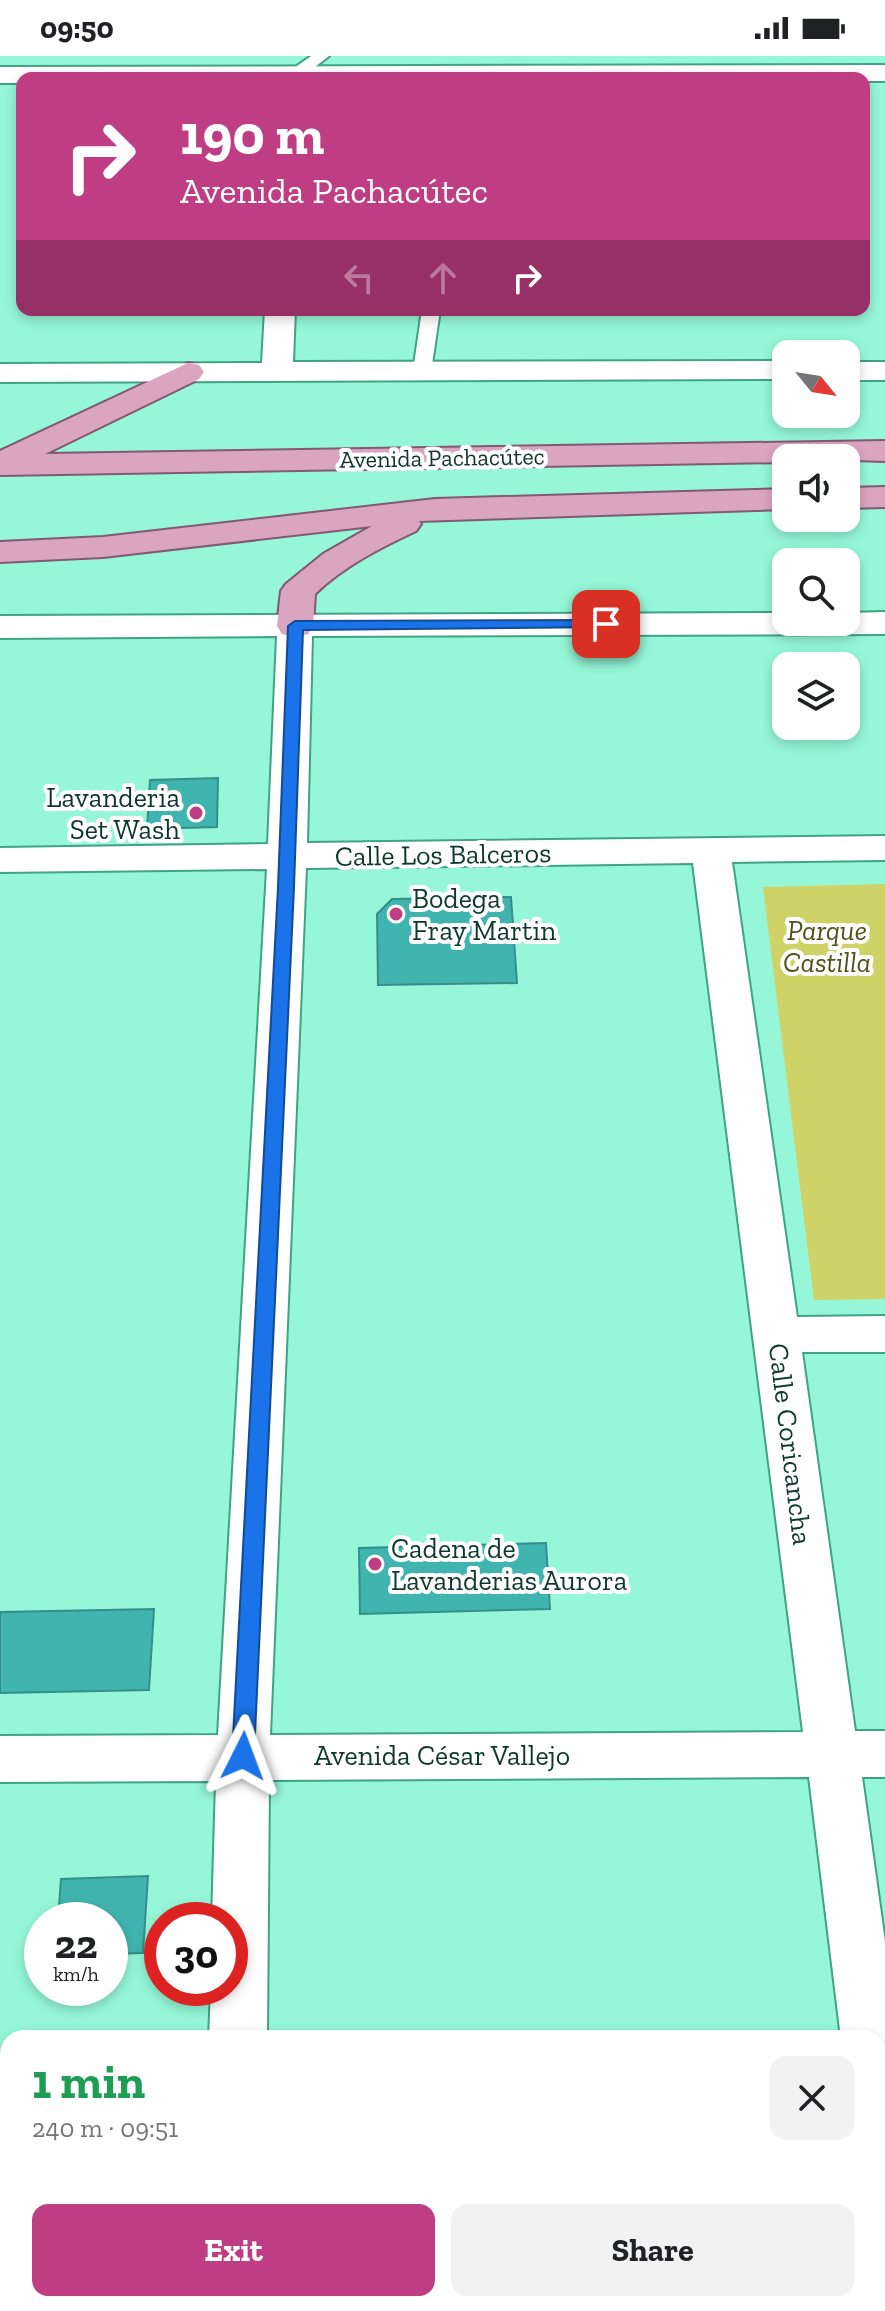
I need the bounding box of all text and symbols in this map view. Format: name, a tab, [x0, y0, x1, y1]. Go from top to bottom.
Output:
text: 09:50	[40, 10, 114, 46]
text: 190 m	[180, 101, 324, 168]
icon: right	[48, 104, 152, 208]
text: Avenida Pachacútec	[180, 169, 488, 212]
icon: left	[337, 256, 381, 300]
icon: ahead	[421, 256, 465, 300]
icon: right	[505, 256, 549, 300]
north arrow	[772, 340, 860, 428]
map controls	[772, 340, 860, 740]
street label: Avenida Pachacútec	[339, 441, 545, 474]
button: sound	[772, 444, 860, 532]
button: search	[772, 548, 860, 636]
pin	[572, 590, 640, 658]
icon: arrive	[584, 602, 628, 646]
button: layers	[772, 652, 860, 740]
place label: Lavanderia Set Wash	[46, 781, 180, 846]
marker: Lavanderia Set Wash	[187, 804, 205, 822]
street label: Calle Los Balceros	[334, 836, 552, 873]
place label: Bodega Fray Martin	[412, 882, 556, 947]
marker: Bodega Fray Martin	[387, 905, 405, 923]
park label: Parque Castilla	[783, 914, 871, 979]
street label: Calle Coricancha	[762, 1341, 819, 1547]
place label: Cadena de Lavanderias Aurora	[391, 1532, 628, 1597]
marker: Cadena de Lavanderias Aurora	[366, 1555, 384, 1573]
position arrow	[201, 1714, 285, 1798]
street label: Avenida César Vallejo	[314, 1739, 570, 1772]
speed limit sign: 30	[144, 1902, 248, 2006]
text: 22	[55, 1920, 97, 1968]
text: km/h	[53, 1962, 99, 1986]
text: 1 min	[32, 2053, 145, 2110]
button: close	[770, 2056, 854, 2140]
text: 240 m · 09:51	[32, 2112, 178, 2144]
button: Exit	[32, 2204, 435, 2296]
button: Share	[451, 2204, 854, 2296]

